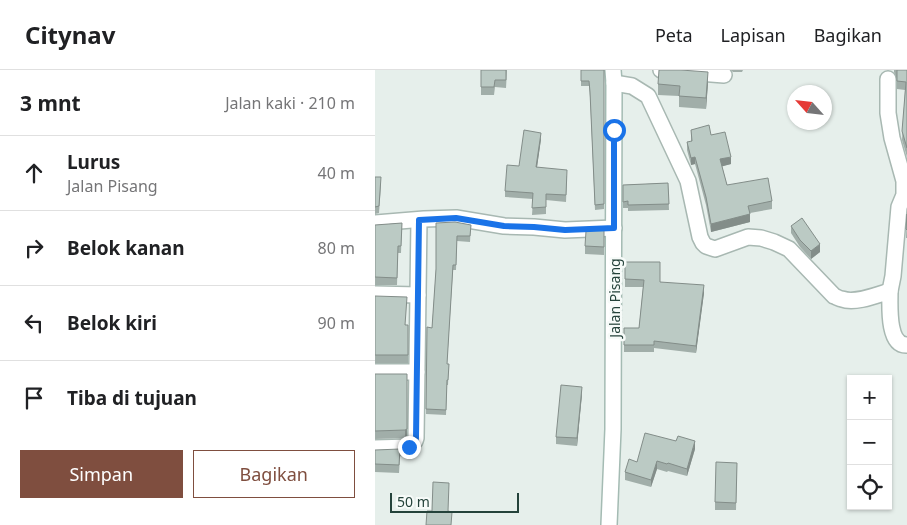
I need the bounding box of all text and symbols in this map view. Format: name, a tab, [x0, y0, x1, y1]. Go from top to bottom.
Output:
text: Citynav	[25, 18, 115, 51]
text: Peta	[655, 23, 693, 47]
text: Lapisan	[721, 23, 786, 47]
text: Bagikan	[814, 23, 882, 47]
north arrow	[787, 85, 832, 130]
text: 3 mnt	[20, 89, 81, 117]
text: Jalan kaki · 210 m	[225, 92, 355, 114]
route start	[603, 119, 626, 142]
text: Lurus	[67, 149, 120, 175]
icon: ahead	[20, 159, 48, 187]
text: 40 m	[318, 162, 355, 184]
text: Jalan Pisang	[67, 175, 158, 197]
icon: right	[20, 234, 48, 262]
text: Belok kanan	[67, 235, 184, 261]
text: 80 m	[318, 237, 355, 259]
street label: Jalan Pisang	[605, 258, 624, 340]
icon: left	[20, 309, 48, 337]
text: Belok kiri	[67, 310, 157, 336]
text: 90 m	[318, 312, 355, 334]
map controls	[847, 375, 892, 510]
button: +	[847, 375, 892, 420]
icon: arrive	[20, 384, 48, 412]
text: Tiba di tujuan	[67, 385, 197, 411]
button: −	[847, 420, 892, 465]
route end	[398, 436, 421, 459]
button: Simpan	[20, 450, 183, 498]
button: Bagikan	[193, 450, 355, 498]
button: locate	[847, 465, 892, 510]
scale bar	[390, 490, 519, 513]
text: 50 m	[397, 492, 430, 511]

